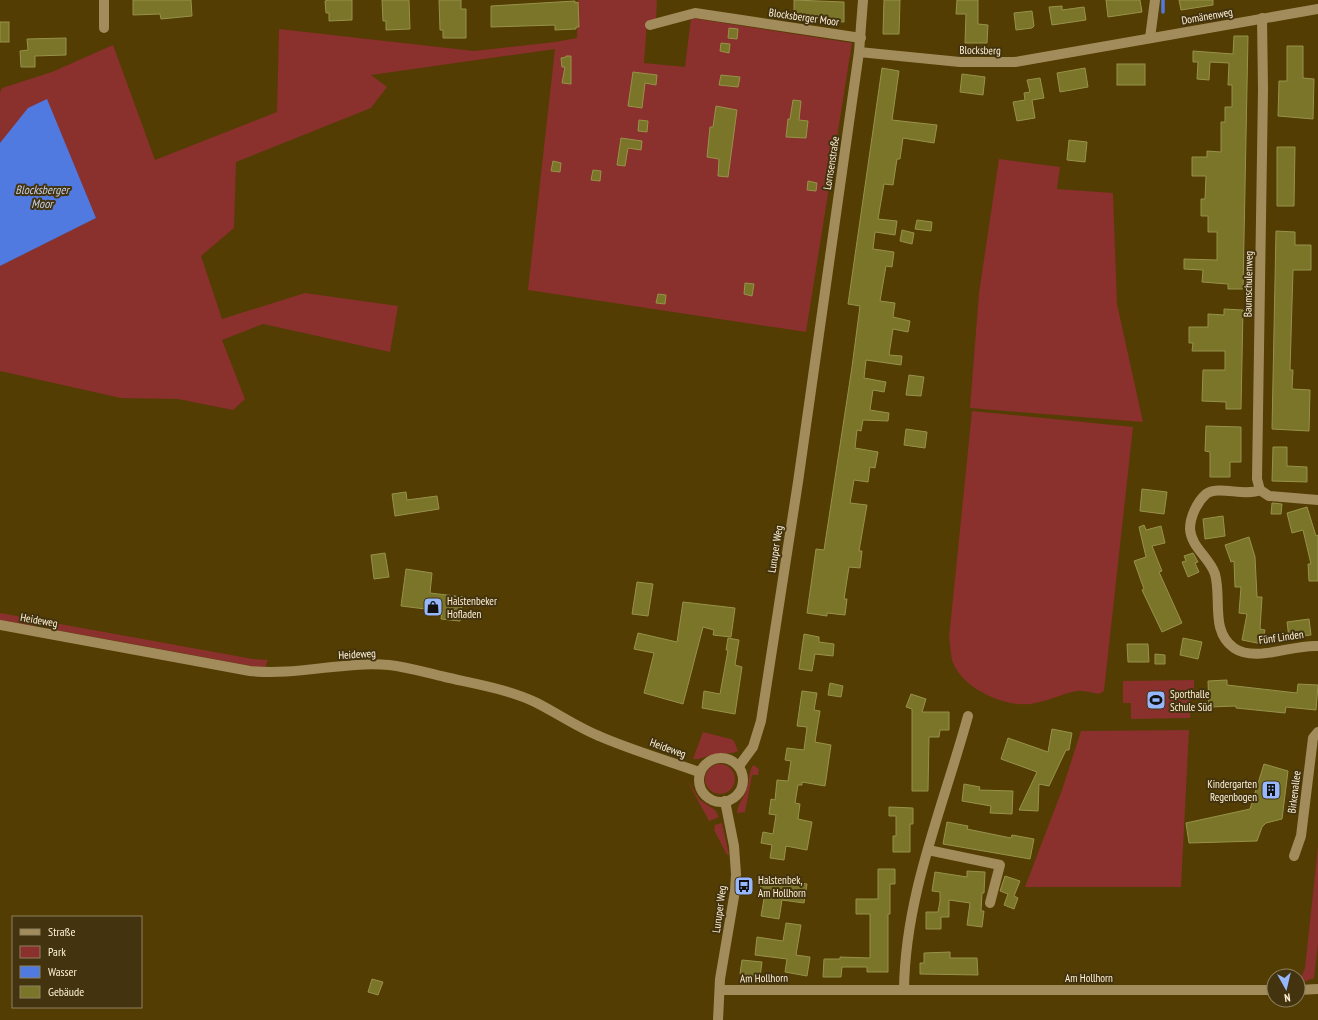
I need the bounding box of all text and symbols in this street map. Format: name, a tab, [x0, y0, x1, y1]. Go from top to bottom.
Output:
street label: Blocksberger Moor	[768, 5, 840, 29]
street label: Domänenweg	[1180, 5, 1234, 27]
street label: Blocksberg	[959, 43, 1001, 57]
street label: Lornsenstraße	[820, 135, 842, 191]
water label: Blocksberger Moor	[15, 182, 70, 211]
street label: Baumschulenweg	[1240, 250, 1256, 317]
street label: Luruper Weg	[764, 524, 786, 574]
place label: Halstenbeker Hofladen	[447, 594, 497, 621]
shop icon: Halstenbeker Hofladen	[422, 596, 444, 618]
street label: Heideweg	[19, 610, 59, 630]
street label: Fünf Linden	[1258, 627, 1305, 647]
street label: Heideweg	[338, 646, 376, 662]
place label: Sporthalle Schule Süd	[1170, 687, 1212, 714]
sports icon: Sporthalle Schule Süd	[1145, 689, 1167, 711]
street label: Heideweg	[648, 735, 688, 761]
street label: Birkenallee	[1284, 770, 1304, 814]
place label: Kindergarten Regenbogen	[1207, 777, 1257, 804]
building icon: Kindergarten Regenbogen	[1260, 779, 1282, 801]
place label: Halstenbek, Am Hollhorn	[758, 873, 806, 900]
bus stop icon: Halstenbek, Am Hollhorn	[733, 875, 755, 897]
street label: Luruper Weg	[709, 884, 729, 934]
legend	[12, 916, 142, 1008]
text: Straße	[48, 924, 75, 939]
text: Park	[48, 944, 66, 959]
text: Wasser	[48, 964, 78, 979]
north arrow	[1266, 968, 1306, 1008]
street label: Am Hollhorn	[740, 971, 788, 985]
street label: Am Hollhorn	[1065, 971, 1113, 985]
text: Gebäude	[48, 984, 84, 999]
text: N	[1283, 991, 1291, 1005]

